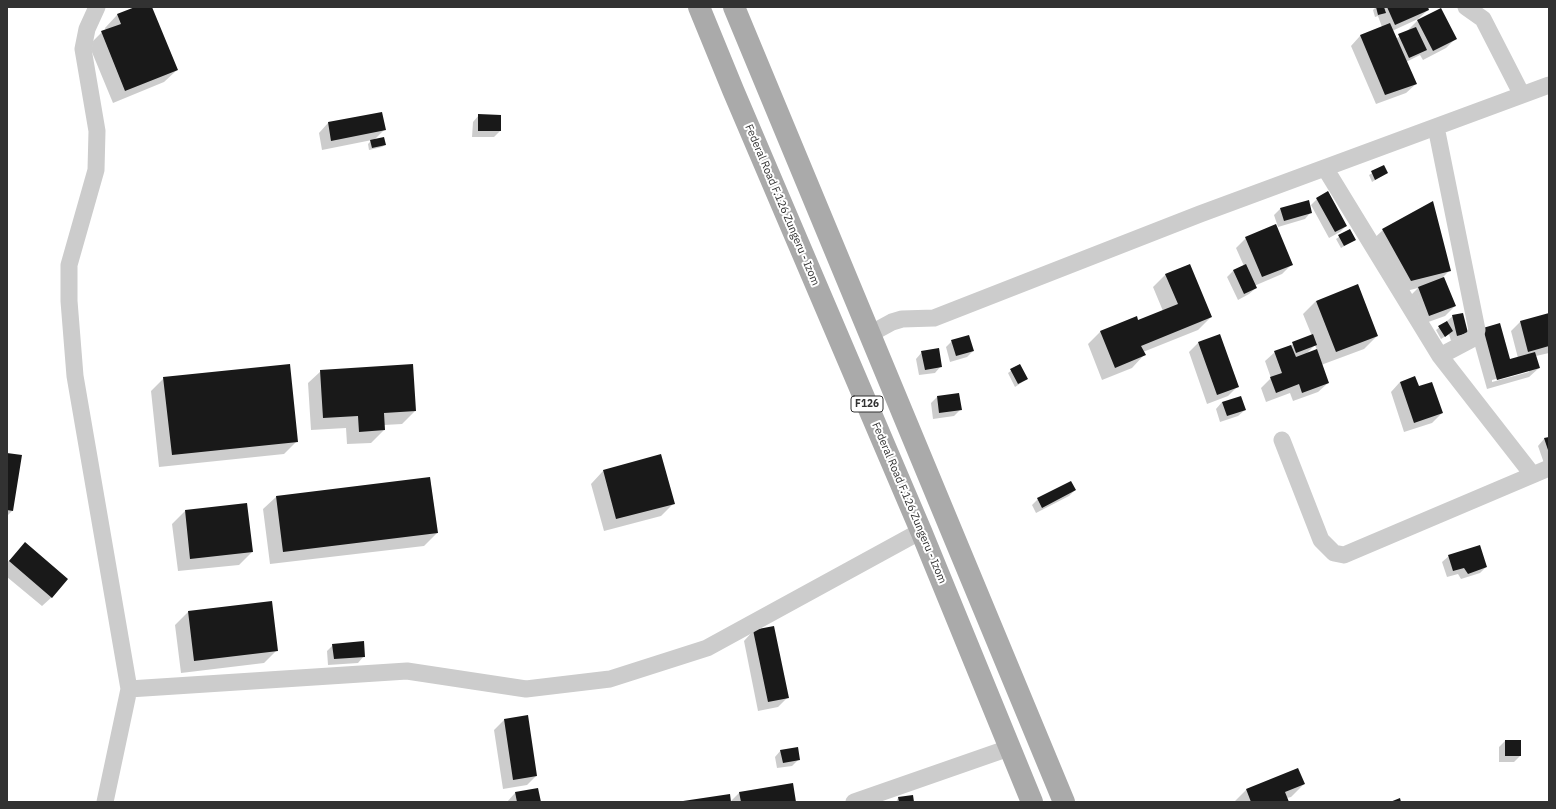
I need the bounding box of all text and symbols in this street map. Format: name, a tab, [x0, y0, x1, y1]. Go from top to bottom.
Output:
street label: Federal Road F.126 Zungeru - Izom	[742, 122, 822, 288]
road number: F126	[851, 396, 883, 412]
street label: Federal Road F.126 Zungeru - Izom	[869, 420, 949, 586]

